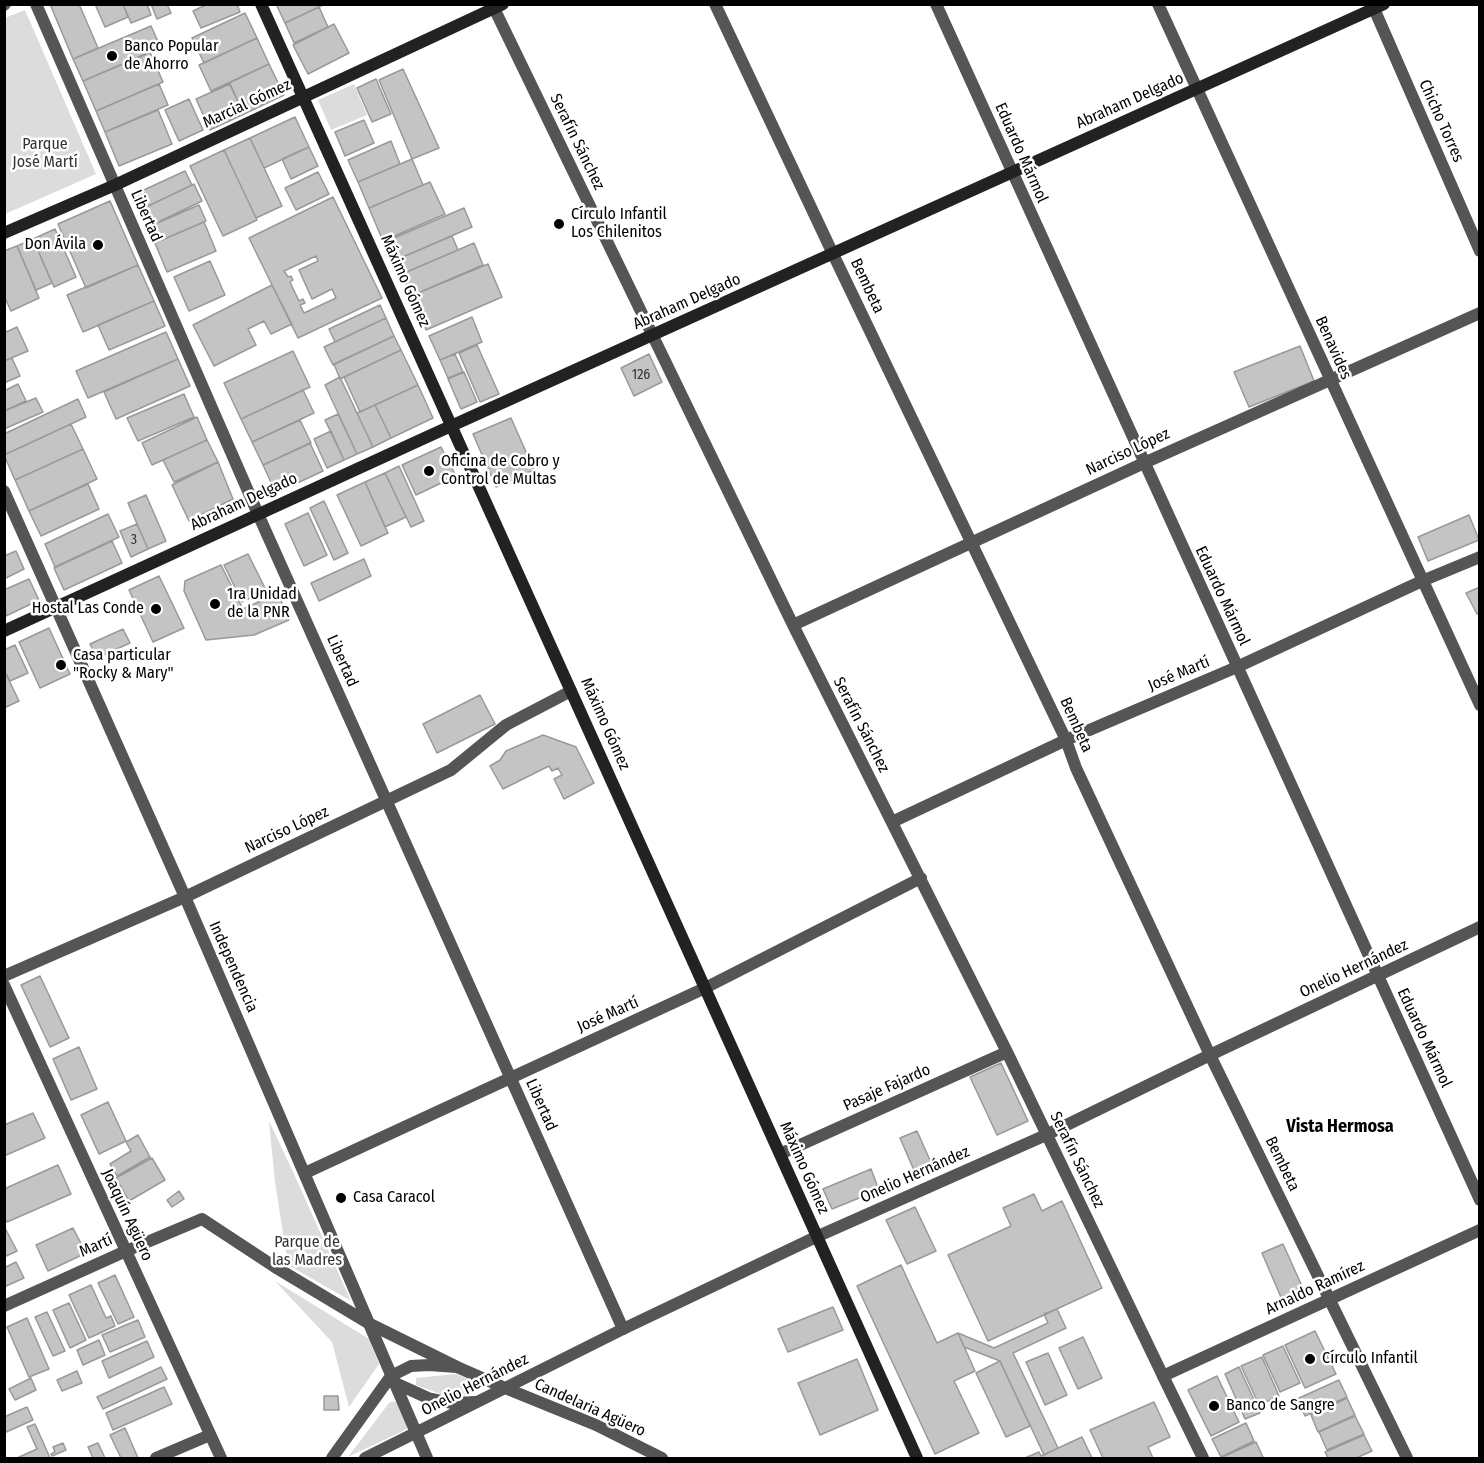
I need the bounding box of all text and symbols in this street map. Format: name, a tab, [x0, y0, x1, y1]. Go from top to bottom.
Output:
place label: Banco Popular de Ahorro	[124, 37, 218, 75]
marker: Banco Popular de Ahorro	[105, 49, 119, 63]
street label: Abraham Delgado	[1073, 69, 1187, 133]
street label: Marcial Gómez	[200, 75, 294, 133]
street label: Chicho Torres	[1414, 77, 1468, 165]
street label: Serafín Sánchez	[545, 91, 609, 193]
street label: Eduardo Mármol	[990, 100, 1052, 206]
park label: Parque José Martí	[12, 135, 78, 173]
street label: Libertad	[126, 187, 166, 245]
place label: Círculo Infantil Los Chilenitos	[571, 205, 667, 243]
marker: Círculo Infantil Los Chilenitos	[552, 217, 566, 231]
street label: Máximo Gómez	[376, 232, 434, 330]
place label: Don Ávila	[25, 235, 86, 255]
marker: Don Ávila	[91, 238, 105, 252]
street label: Bembeta	[846, 256, 888, 316]
street label: Abraham Delgado	[630, 270, 744, 334]
street label: Benavides	[1311, 313, 1355, 383]
house number: 126	[632, 367, 650, 383]
street label: Narciso López	[1083, 424, 1173, 480]
place label: Oficina de Cobro y Control de Multas	[441, 452, 560, 490]
marker: Oficina de Cobro y Control de Multas	[422, 464, 436, 478]
street label: Abraham Delgado	[188, 469, 300, 535]
house number: 3	[131, 532, 137, 548]
street label: Eduardo Mármol	[1191, 543, 1253, 649]
place label: 1ra Unidad de la PNR	[227, 585, 297, 623]
marker: 1ra Unidad de la PNR	[208, 597, 222, 611]
place label: Hostal Las Conde	[32, 599, 144, 619]
marker: Hostal Las Conde	[149, 602, 163, 616]
street label: Libertad	[322, 632, 362, 690]
place label: Casa particular "Rocky & Mary"	[73, 646, 174, 684]
street label: José Martí	[1145, 652, 1213, 696]
marker: Casa particular "Rocky & Mary"	[54, 658, 68, 672]
street label: Serafín Sánchez	[829, 674, 893, 776]
street label: Máximo Gómez	[576, 675, 634, 773]
street label: Bembeta	[1055, 694, 1097, 756]
street label: Narciso López	[242, 802, 332, 858]
street label: Independencia	[204, 919, 262, 1015]
street label: Onelio Hernández	[1297, 935, 1411, 1003]
street label: Eduardo Mármol	[1393, 985, 1455, 1091]
street label: José Martí	[574, 993, 642, 1037]
street label: Pasaje Fajardo	[841, 1060, 933, 1116]
street label: Libertad	[521, 1076, 561, 1134]
street label: Serafín Sánchez	[1045, 1109, 1109, 1211]
district label: Vista Hermosa	[1286, 1116, 1394, 1138]
street label: Máximo Gómez	[775, 1119, 833, 1217]
street label: Bembeta	[1261, 1134, 1303, 1194]
street label: Onelio Hernández	[857, 1142, 973, 1208]
street label: Joaquín Agüero	[97, 1166, 157, 1264]
place label: Casa Caracol	[353, 1188, 435, 1208]
marker: Casa Caracol	[334, 1191, 348, 1205]
street label: Martí	[77, 1230, 115, 1262]
park label: Parque de las Madres	[272, 1233, 342, 1271]
street label: Arnaldo Ramírez	[1262, 1257, 1368, 1319]
place label: Círculo Infantil	[1322, 1349, 1418, 1369]
street label: Onelio Hernández	[418, 1350, 532, 1420]
marker: Círculo Infantil	[1303, 1352, 1317, 1366]
street label: Candelaria Agüero	[532, 1375, 648, 1441]
place label: Banco de Sangre	[1226, 1396, 1335, 1416]
marker: Banco de Sangre	[1207, 1399, 1221, 1413]

